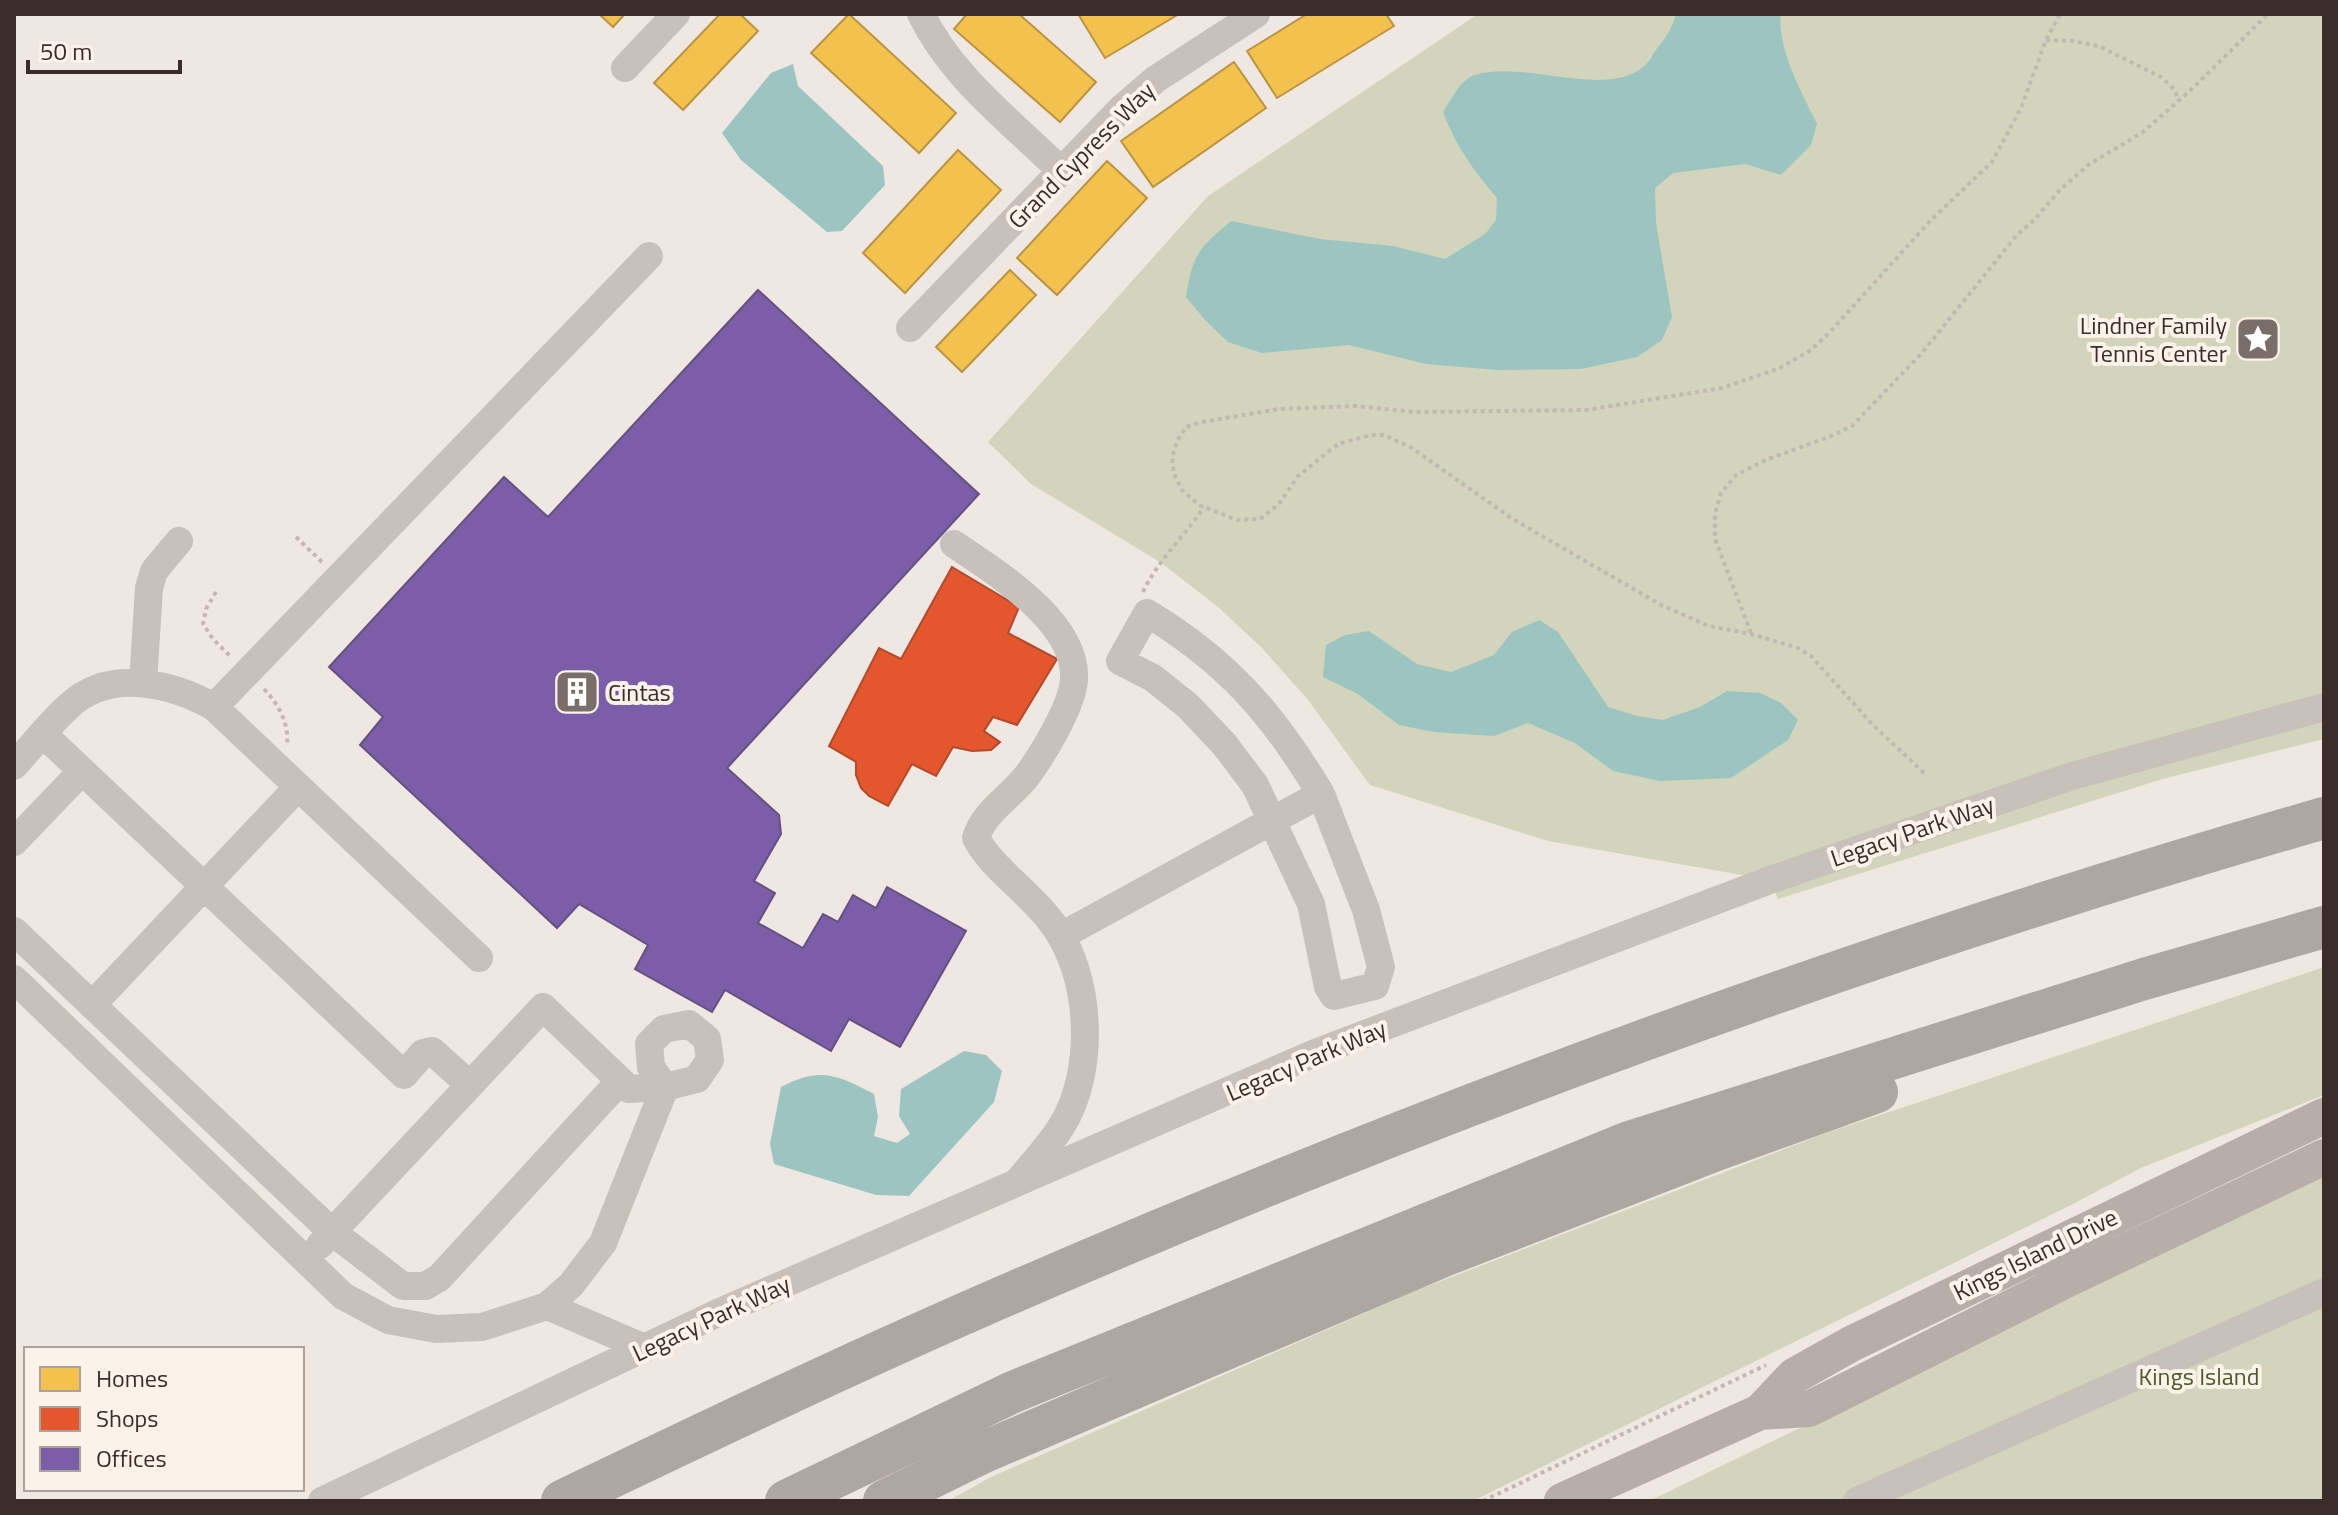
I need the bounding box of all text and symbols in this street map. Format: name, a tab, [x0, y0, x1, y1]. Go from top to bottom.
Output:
scale bar	[28, 24, 180, 74]
text: 50 m	[40, 33, 92, 69]
street label: Grand Cypress Way	[999, 73, 1163, 237]
place label: Lindner Family Tennis Center	[2080, 307, 2227, 371]
place icon: Lindner Family Tennis Center	[2234, 315, 2282, 363]
building icon: Cintas	[553, 668, 601, 716]
place label: Cintas	[608, 674, 671, 710]
street label: Legacy Park Way	[1825, 786, 1999, 876]
street label: Legacy Park Way	[1220, 1010, 1392, 1110]
street label: Kings Island Drive	[1947, 1199, 2123, 1309]
street label: Legacy Park Way	[626, 1265, 796, 1370]
legend	[24, 1347, 304, 1491]
park label: Kings Island	[2139, 1358, 2259, 1394]
text: Homes	[96, 1360, 168, 1396]
text: Shops	[96, 1400, 158, 1436]
text: Offices	[96, 1440, 167, 1476]

